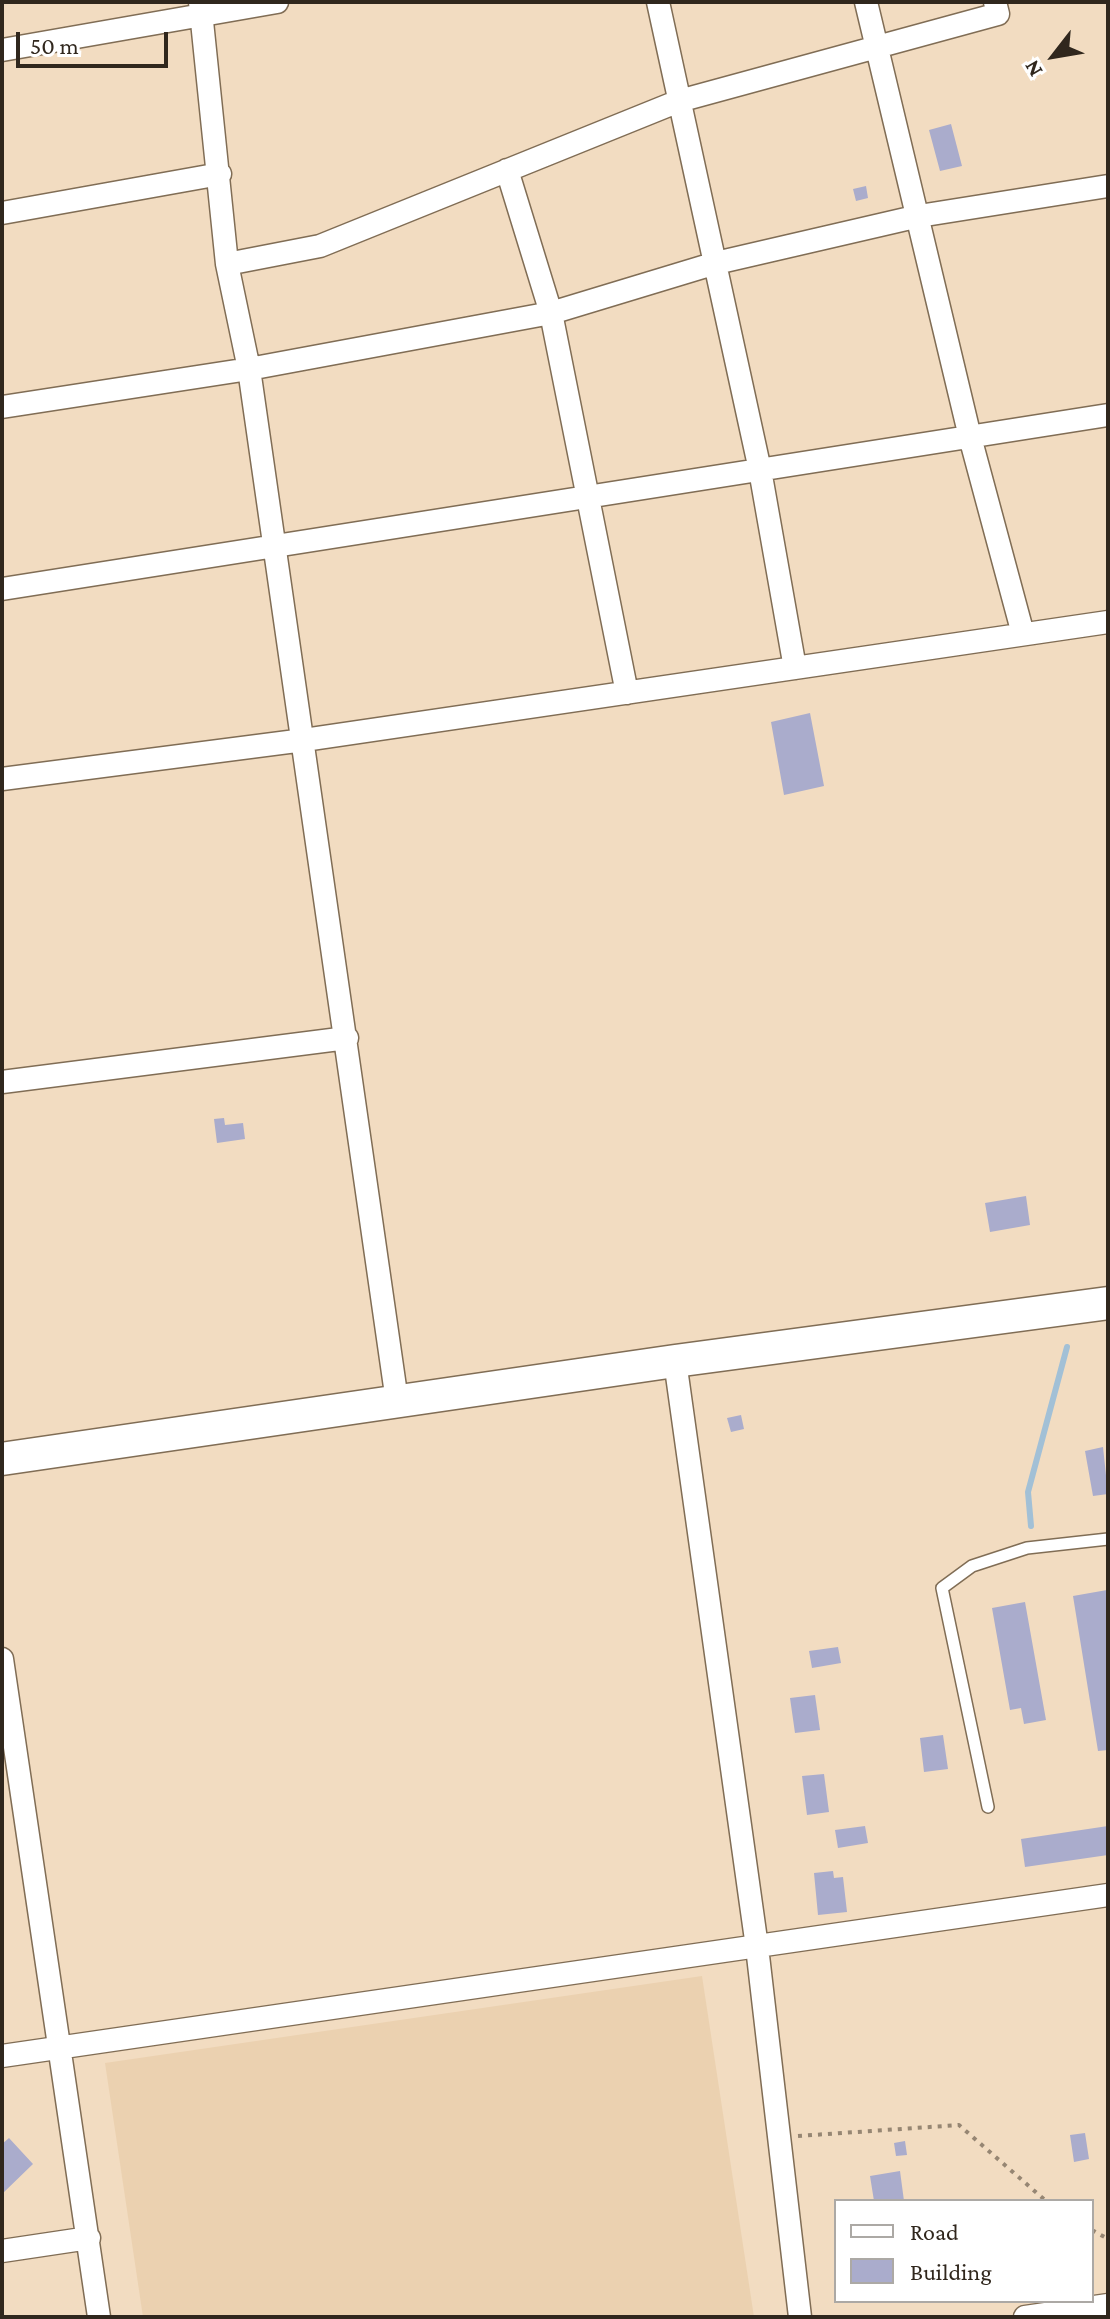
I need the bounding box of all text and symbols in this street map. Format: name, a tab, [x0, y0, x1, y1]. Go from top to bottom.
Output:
scale bar	[20, 16, 172, 66]
north arrow	[1014, 16, 1094, 96]
text: 50 m	[30, 32, 79, 59]
text: N	[1018, 56, 1048, 81]
legend	[834, 2199, 1094, 2303]
text: Road	[910, 2218, 959, 2245]
text: Building	[910, 2258, 992, 2285]

